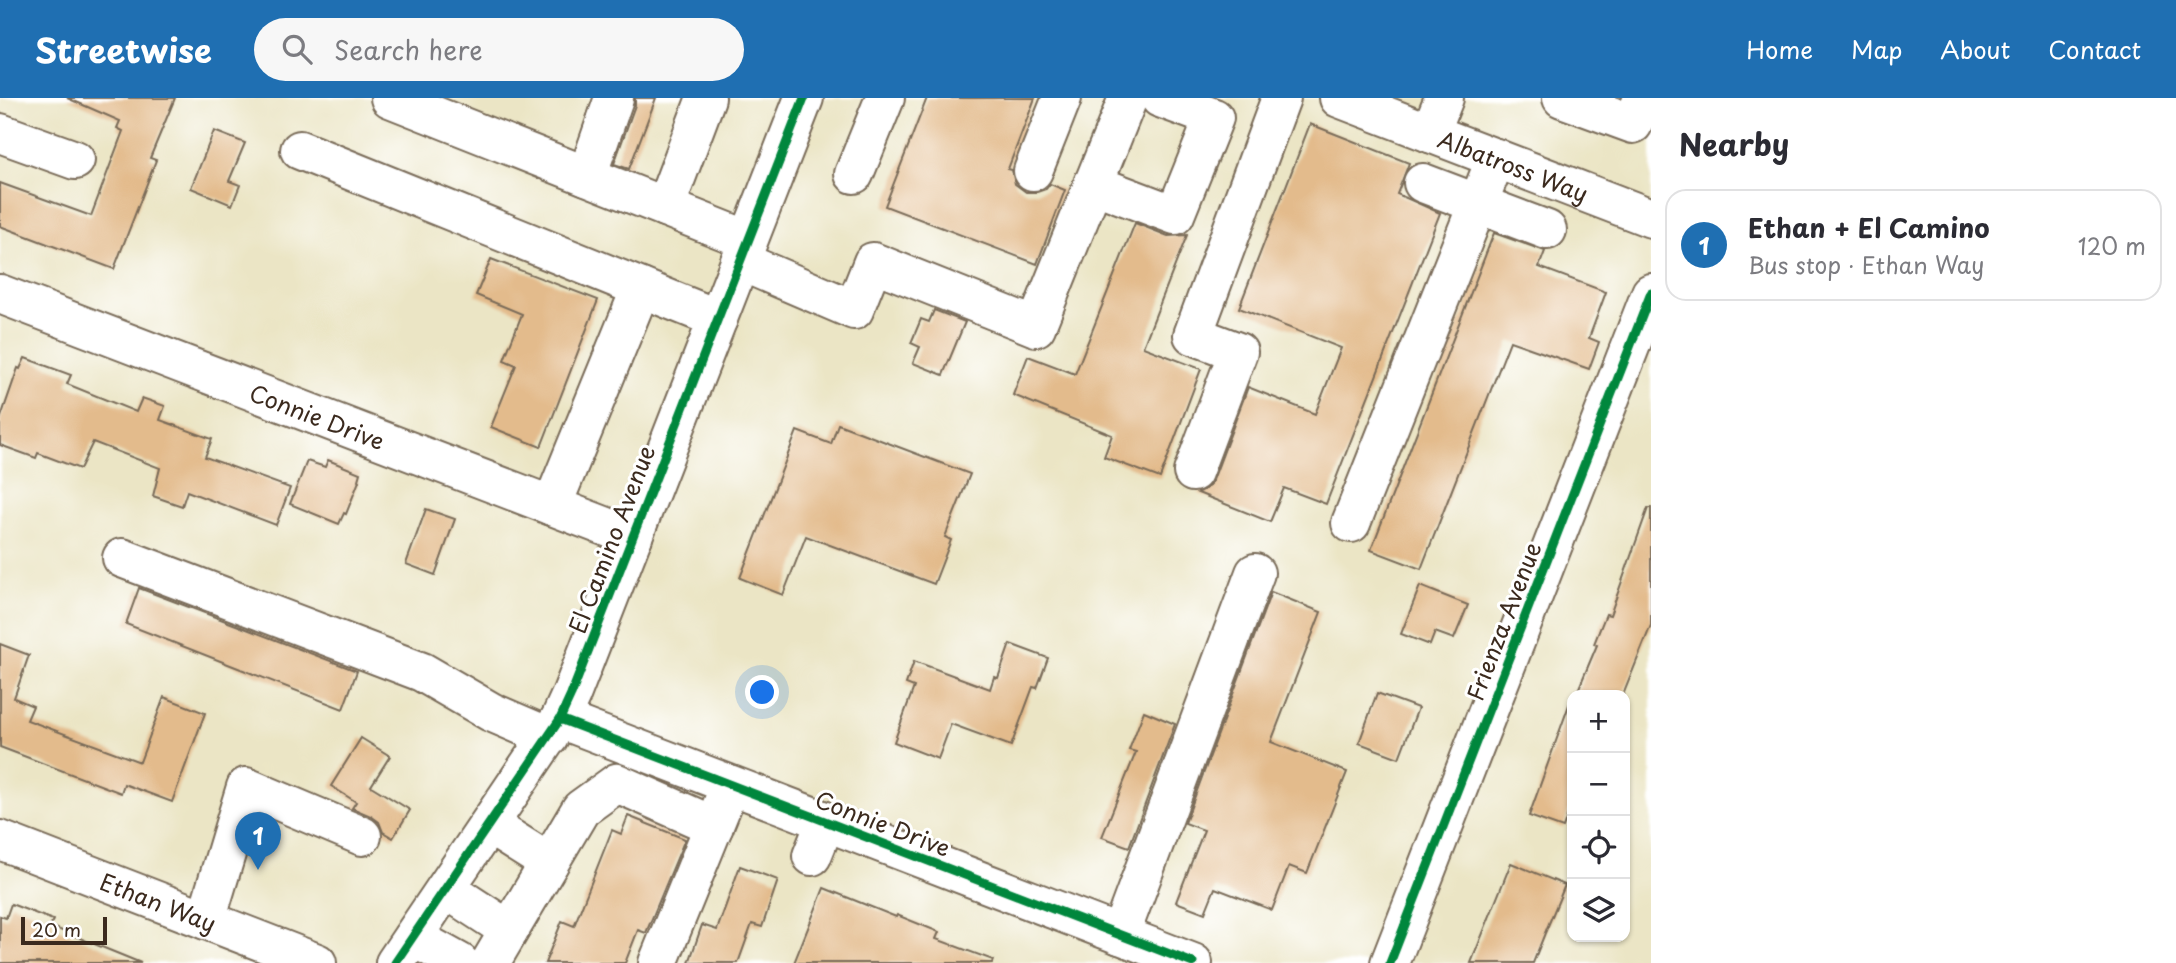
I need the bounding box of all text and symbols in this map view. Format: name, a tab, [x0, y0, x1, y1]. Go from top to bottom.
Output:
search box	[254, 18, 744, 81]
text: Streetwise	[35, 24, 212, 74]
icon: search	[278, 30, 316, 68]
text: Search here	[334, 30, 483, 69]
text: Home	[1746, 31, 1813, 67]
text: Map	[1851, 31, 1902, 67]
text: About	[1940, 31, 2010, 67]
text: Contact	[2048, 31, 2141, 67]
street label: Albatross Way	[1433, 120, 1594, 210]
text: Nearby	[1679, 121, 1789, 166]
text: Ethan + El Camino	[1748, 208, 1990, 247]
text: 1	[1699, 228, 1710, 263]
text: 120 m	[2078, 228, 2146, 263]
text: Bus stop · Ethan Way	[1748, 247, 1984, 282]
street label: Connie Drive	[245, 374, 390, 458]
street label: El Camino Avenue	[559, 440, 663, 638]
street label: Frienza Avenue	[1457, 537, 1549, 705]
your location	[745, 675, 779, 709]
map controls	[1567, 690, 1630, 942]
button: +	[1567, 690, 1630, 753]
button: −	[1567, 753, 1630, 816]
street label: Connie Drive	[810, 781, 956, 865]
pin: 1	[235, 812, 281, 870]
button: locate	[1567, 816, 1630, 879]
street label: Ethan Way	[95, 863, 222, 940]
button: layers	[1567, 879, 1630, 942]
scale bar	[21, 914, 107, 946]
text: 20 m	[32, 915, 81, 943]

